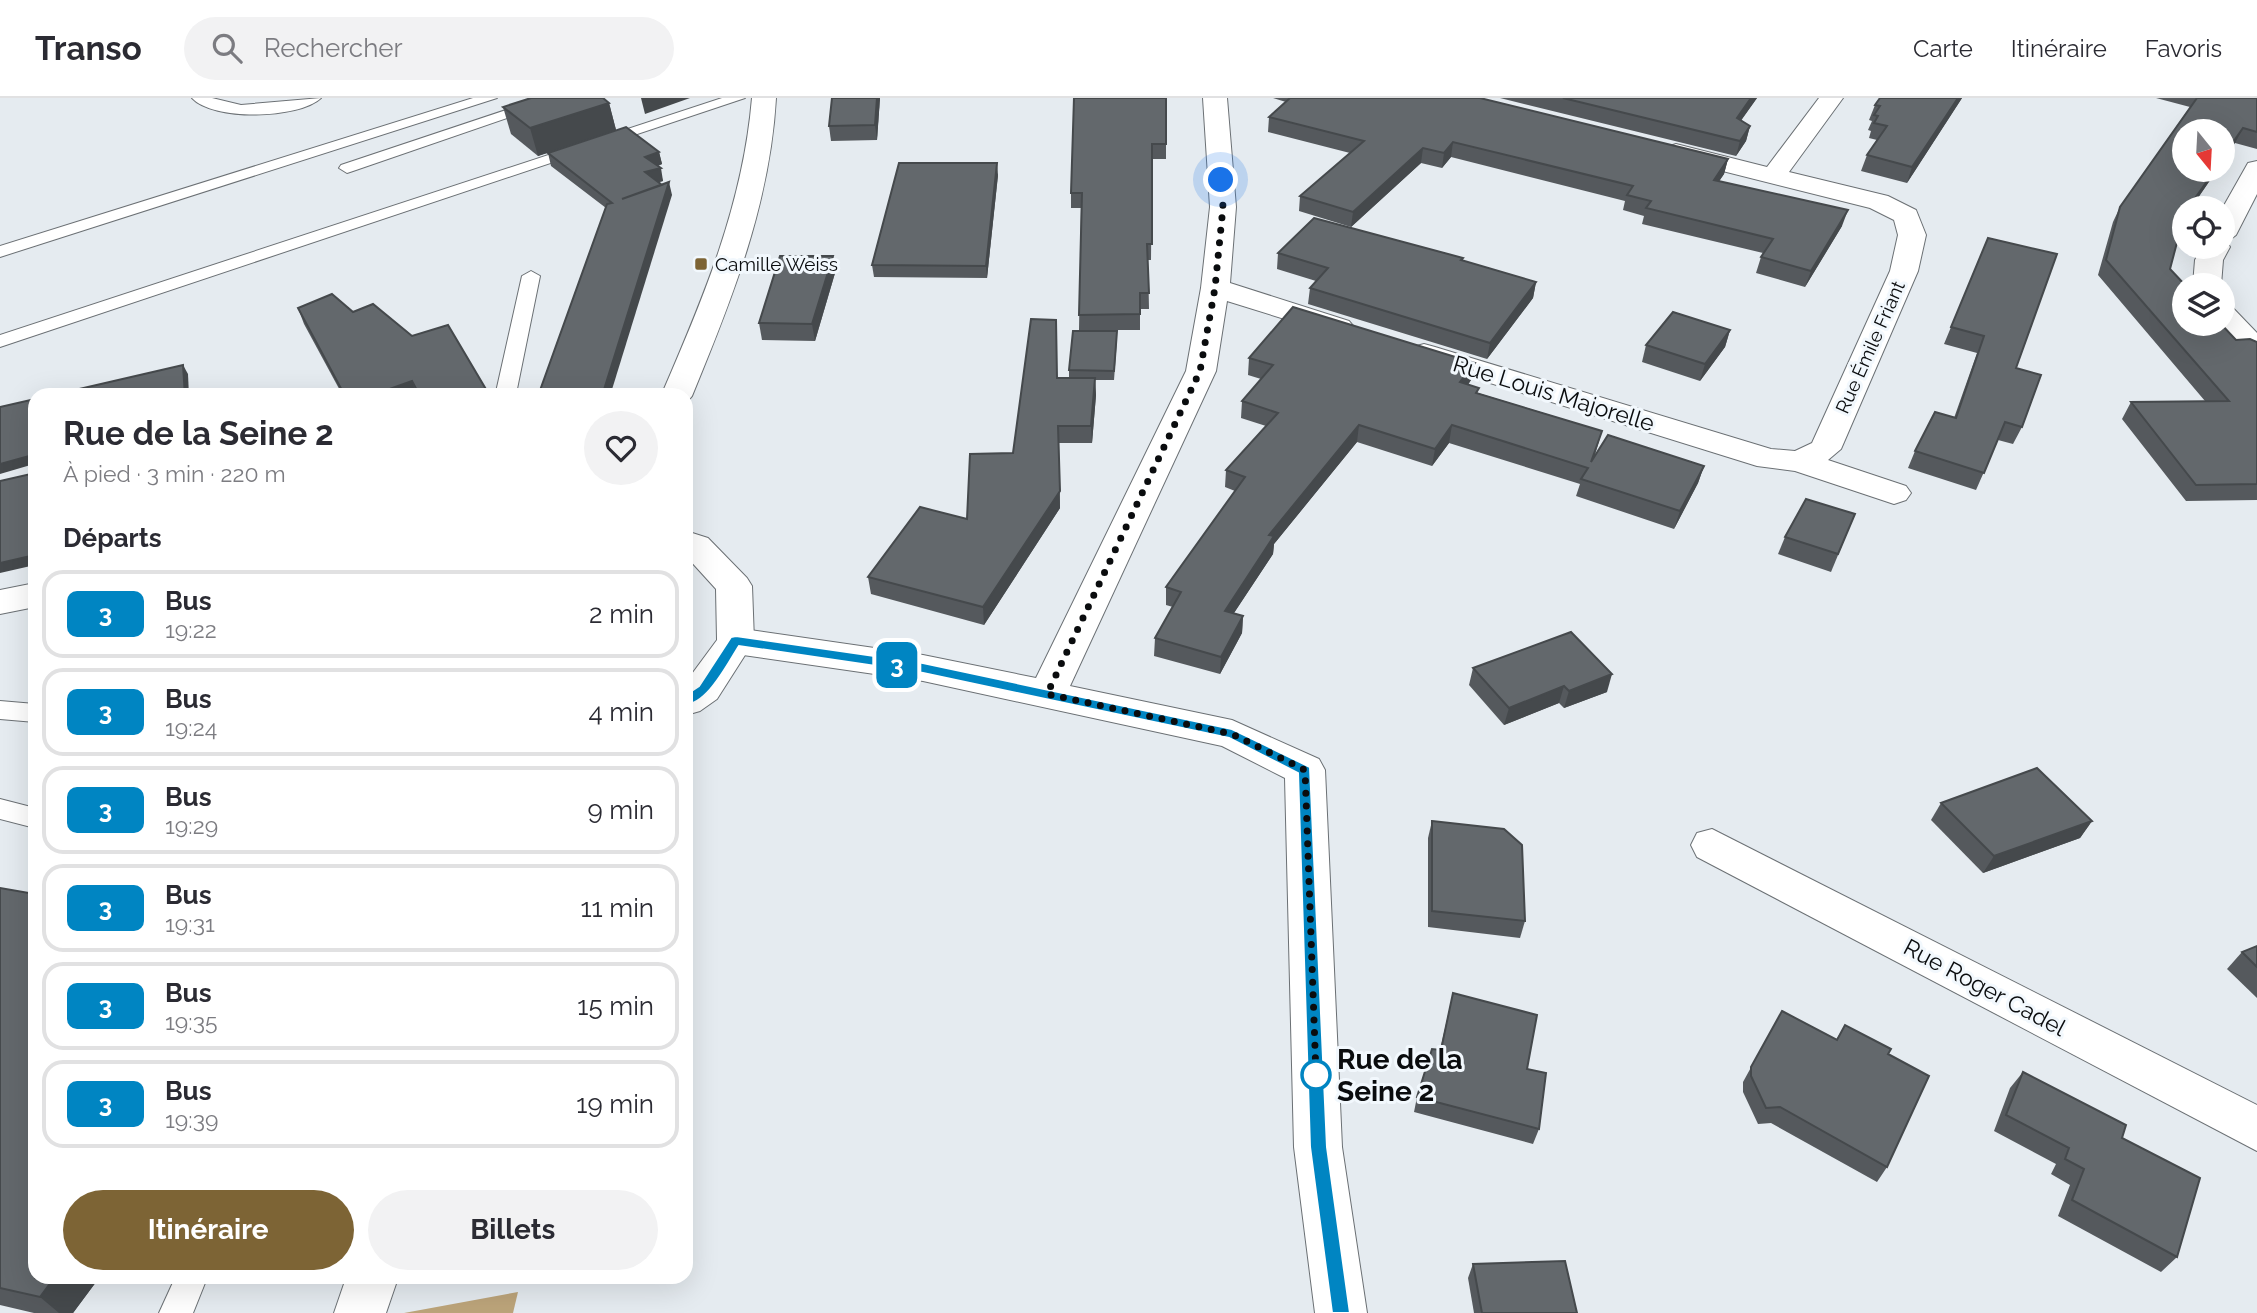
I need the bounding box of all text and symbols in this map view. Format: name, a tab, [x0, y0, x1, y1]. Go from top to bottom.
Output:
search box	[184, 17, 674, 80]
text: Transo	[35, 29, 142, 68]
icon: search	[208, 29, 246, 67]
text: Rechercher	[264, 33, 403, 63]
text: Carte	[1913, 34, 1973, 63]
text: Itinéraire	[2011, 34, 2107, 63]
text: Favoris	[2145, 34, 2222, 63]
north arrow	[2172, 119, 2235, 182]
map controls	[2172, 119, 2235, 336]
your location	[1203, 162, 1238, 197]
button: locate	[2172, 196, 2235, 259]
place label: Camille Weiss	[715, 253, 838, 275]
marker: Camille Weiss	[693, 256, 709, 272]
button: layers	[2172, 273, 2235, 336]
street label: Rue Émile Friant	[1831, 277, 1909, 417]
street label: Rue Louis Majorelle	[1450, 350, 1658, 436]
button: heart	[584, 411, 658, 485]
text: Rue de la Seine 2	[63, 414, 334, 453]
text: À pied · 3 min · 220 m	[63, 460, 286, 487]
text: Départs	[63, 523, 162, 553]
text: Bus	[165, 586, 212, 616]
text: 3	[99, 599, 112, 628]
text: 2 min	[589, 599, 654, 629]
text: 19:22	[165, 616, 217, 643]
line badge: 3	[874, 642, 920, 688]
text: 3	[890, 650, 904, 679]
text: Bus	[165, 684, 212, 714]
text: 3	[99, 697, 112, 726]
text: 4 min	[588, 697, 654, 727]
text: 19:24	[165, 714, 217, 741]
text: Bus	[165, 782, 212, 812]
text: 3	[99, 795, 112, 824]
text: 9 min	[587, 795, 654, 825]
text: 19:29	[165, 812, 218, 839]
text: Bus	[165, 880, 212, 910]
text: 3	[99, 893, 112, 922]
text: 11 min	[580, 893, 654, 923]
text: 19:31	[165, 910, 215, 937]
street label: Rue Roger Cadel	[1899, 933, 2071, 1041]
text: Bus	[165, 978, 212, 1008]
text: 3	[99, 991, 112, 1020]
text: 15 min	[577, 991, 654, 1021]
text: 19:35	[165, 1008, 217, 1035]
place label: Rue de la Seine 2	[1337, 1043, 1463, 1108]
marker: Rue de la Seine 2	[1301, 1060, 1331, 1090]
text: Bus	[165, 1076, 212, 1106]
text: 3	[99, 1089, 112, 1118]
text: 19 min	[576, 1089, 654, 1119]
text: 19:39	[165, 1106, 218, 1133]
button: Itinéraire	[63, 1190, 354, 1270]
button: Billets	[368, 1190, 658, 1270]

